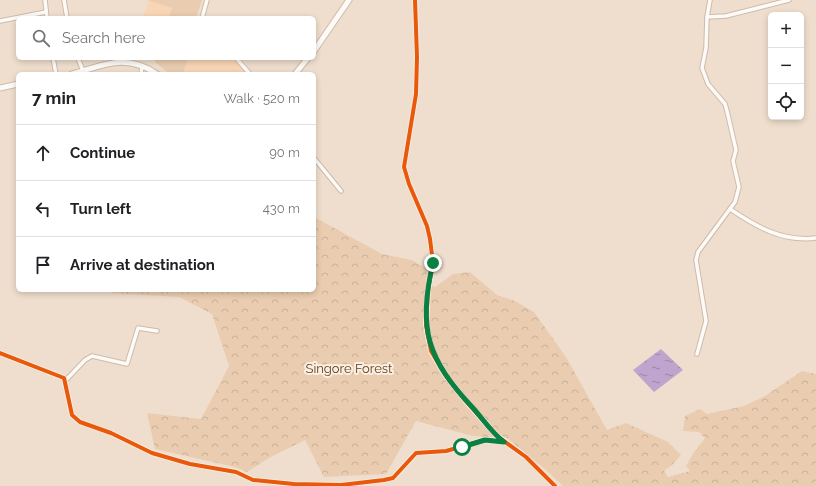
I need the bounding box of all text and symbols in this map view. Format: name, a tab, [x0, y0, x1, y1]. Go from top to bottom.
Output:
map controls	[768, 12, 804, 120]
button: +	[768, 12, 804, 48]
search box	[16, 16, 316, 60]
icon: search	[30, 27, 52, 49]
text: Search here	[62, 29, 145, 47]
button: −	[768, 48, 804, 84]
button: locate	[768, 84, 804, 120]
text: 7 min	[32, 88, 76, 108]
text: Walk · 520 m	[223, 91, 300, 106]
icon: ahead	[32, 142, 54, 164]
text: Continue	[70, 144, 135, 162]
text: 90 m	[269, 145, 300, 160]
icon: left	[32, 198, 54, 220]
text: Turn left	[70, 200, 131, 218]
text: 430 m	[263, 201, 300, 216]
icon: arrive	[32, 254, 54, 276]
route end	[424, 254, 442, 272]
text: Arrive at destination	[70, 256, 215, 274]
park label: Singore Forest	[306, 361, 393, 376]
route start	[453, 438, 471, 456]

